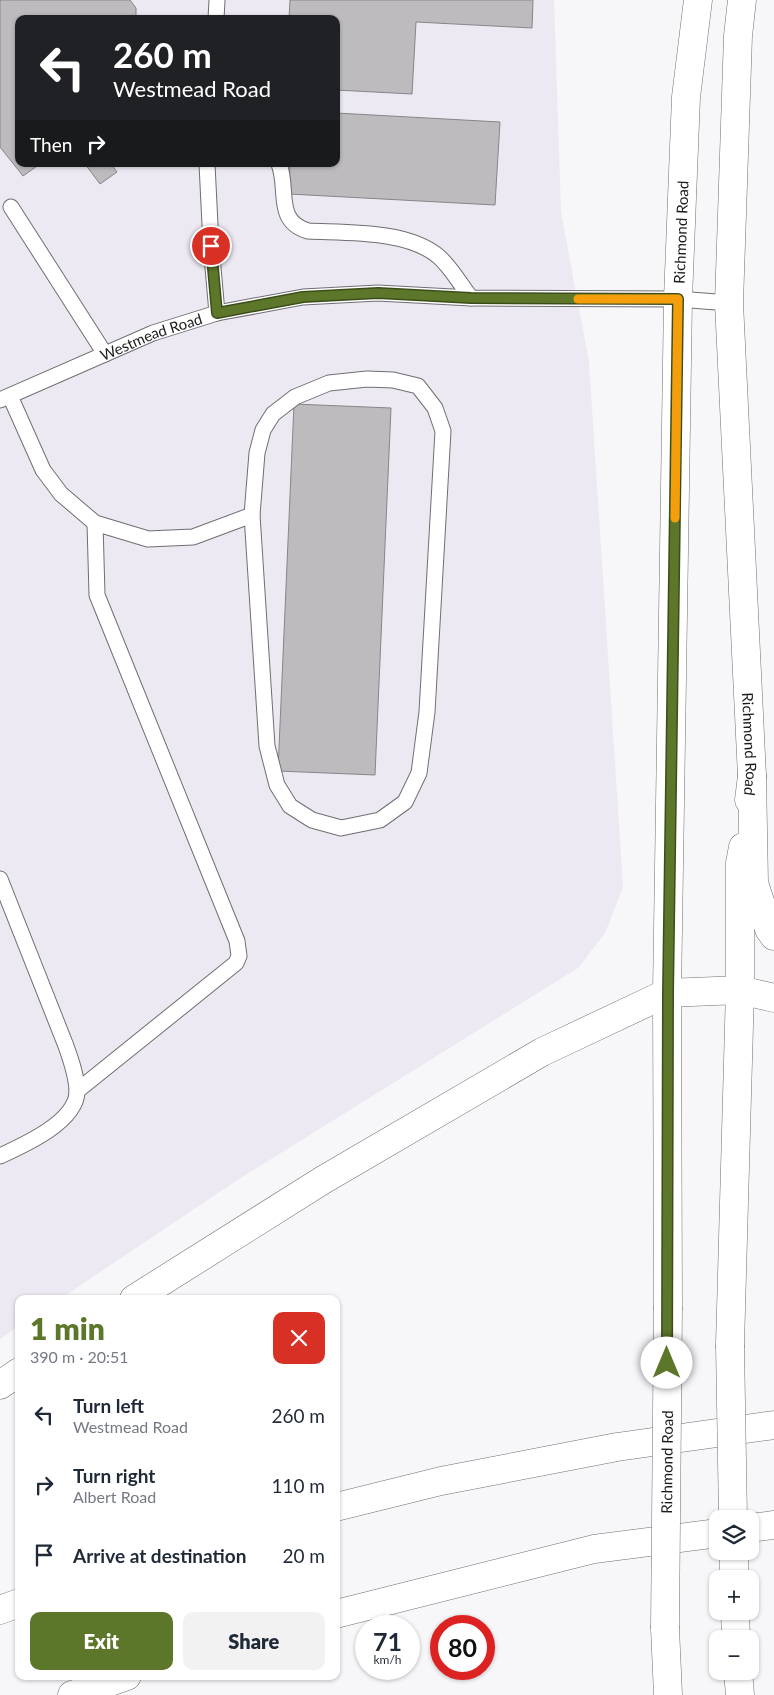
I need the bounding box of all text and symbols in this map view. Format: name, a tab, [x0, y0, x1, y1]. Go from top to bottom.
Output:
text: 260 m	[113, 33, 212, 75]
icon: left	[30, 35, 95, 100]
text: Westmead Road	[113, 75, 271, 102]
icon: right	[82, 130, 110, 158]
text: Then	[30, 133, 72, 156]
street label: Richmond Road	[670, 180, 692, 284]
pin	[190, 225, 232, 267]
icon: arrive	[197, 232, 225, 260]
street label: Westmead Road	[97, 309, 204, 364]
street label: Richmond Road	[739, 692, 761, 797]
text: 1 min	[30, 1310, 105, 1346]
button: close	[273, 1312, 325, 1364]
position arrow	[640, 1336, 692, 1388]
text: 390 m · 20:51	[30, 1347, 129, 1366]
text: Turn left	[73, 1394, 144, 1417]
icon: left	[30, 1401, 58, 1429]
text: 260 m	[271, 1404, 325, 1427]
street label: Richmond Road	[657, 1410, 676, 1514]
text: Westmead Road	[73, 1417, 188, 1436]
text: Turn right	[73, 1464, 155, 1487]
icon: right	[30, 1471, 58, 1499]
text: 110 m	[271, 1474, 325, 1497]
text: Albert Road	[73, 1487, 156, 1506]
map controls	[709, 1510, 759, 1680]
button: layers	[709, 1510, 759, 1560]
icon: arrive	[30, 1541, 58, 1569]
text: Arrive at destination	[73, 1544, 246, 1567]
text: 20 m	[282, 1544, 325, 1567]
button: +	[709, 1570, 759, 1620]
button: Exit	[30, 1612, 173, 1670]
button: Share	[183, 1612, 325, 1670]
speed limit sign: 80	[430, 1615, 495, 1680]
text: 71	[373, 1626, 402, 1656]
button: −	[709, 1630, 759, 1680]
text: km/h	[373, 1652, 402, 1667]

